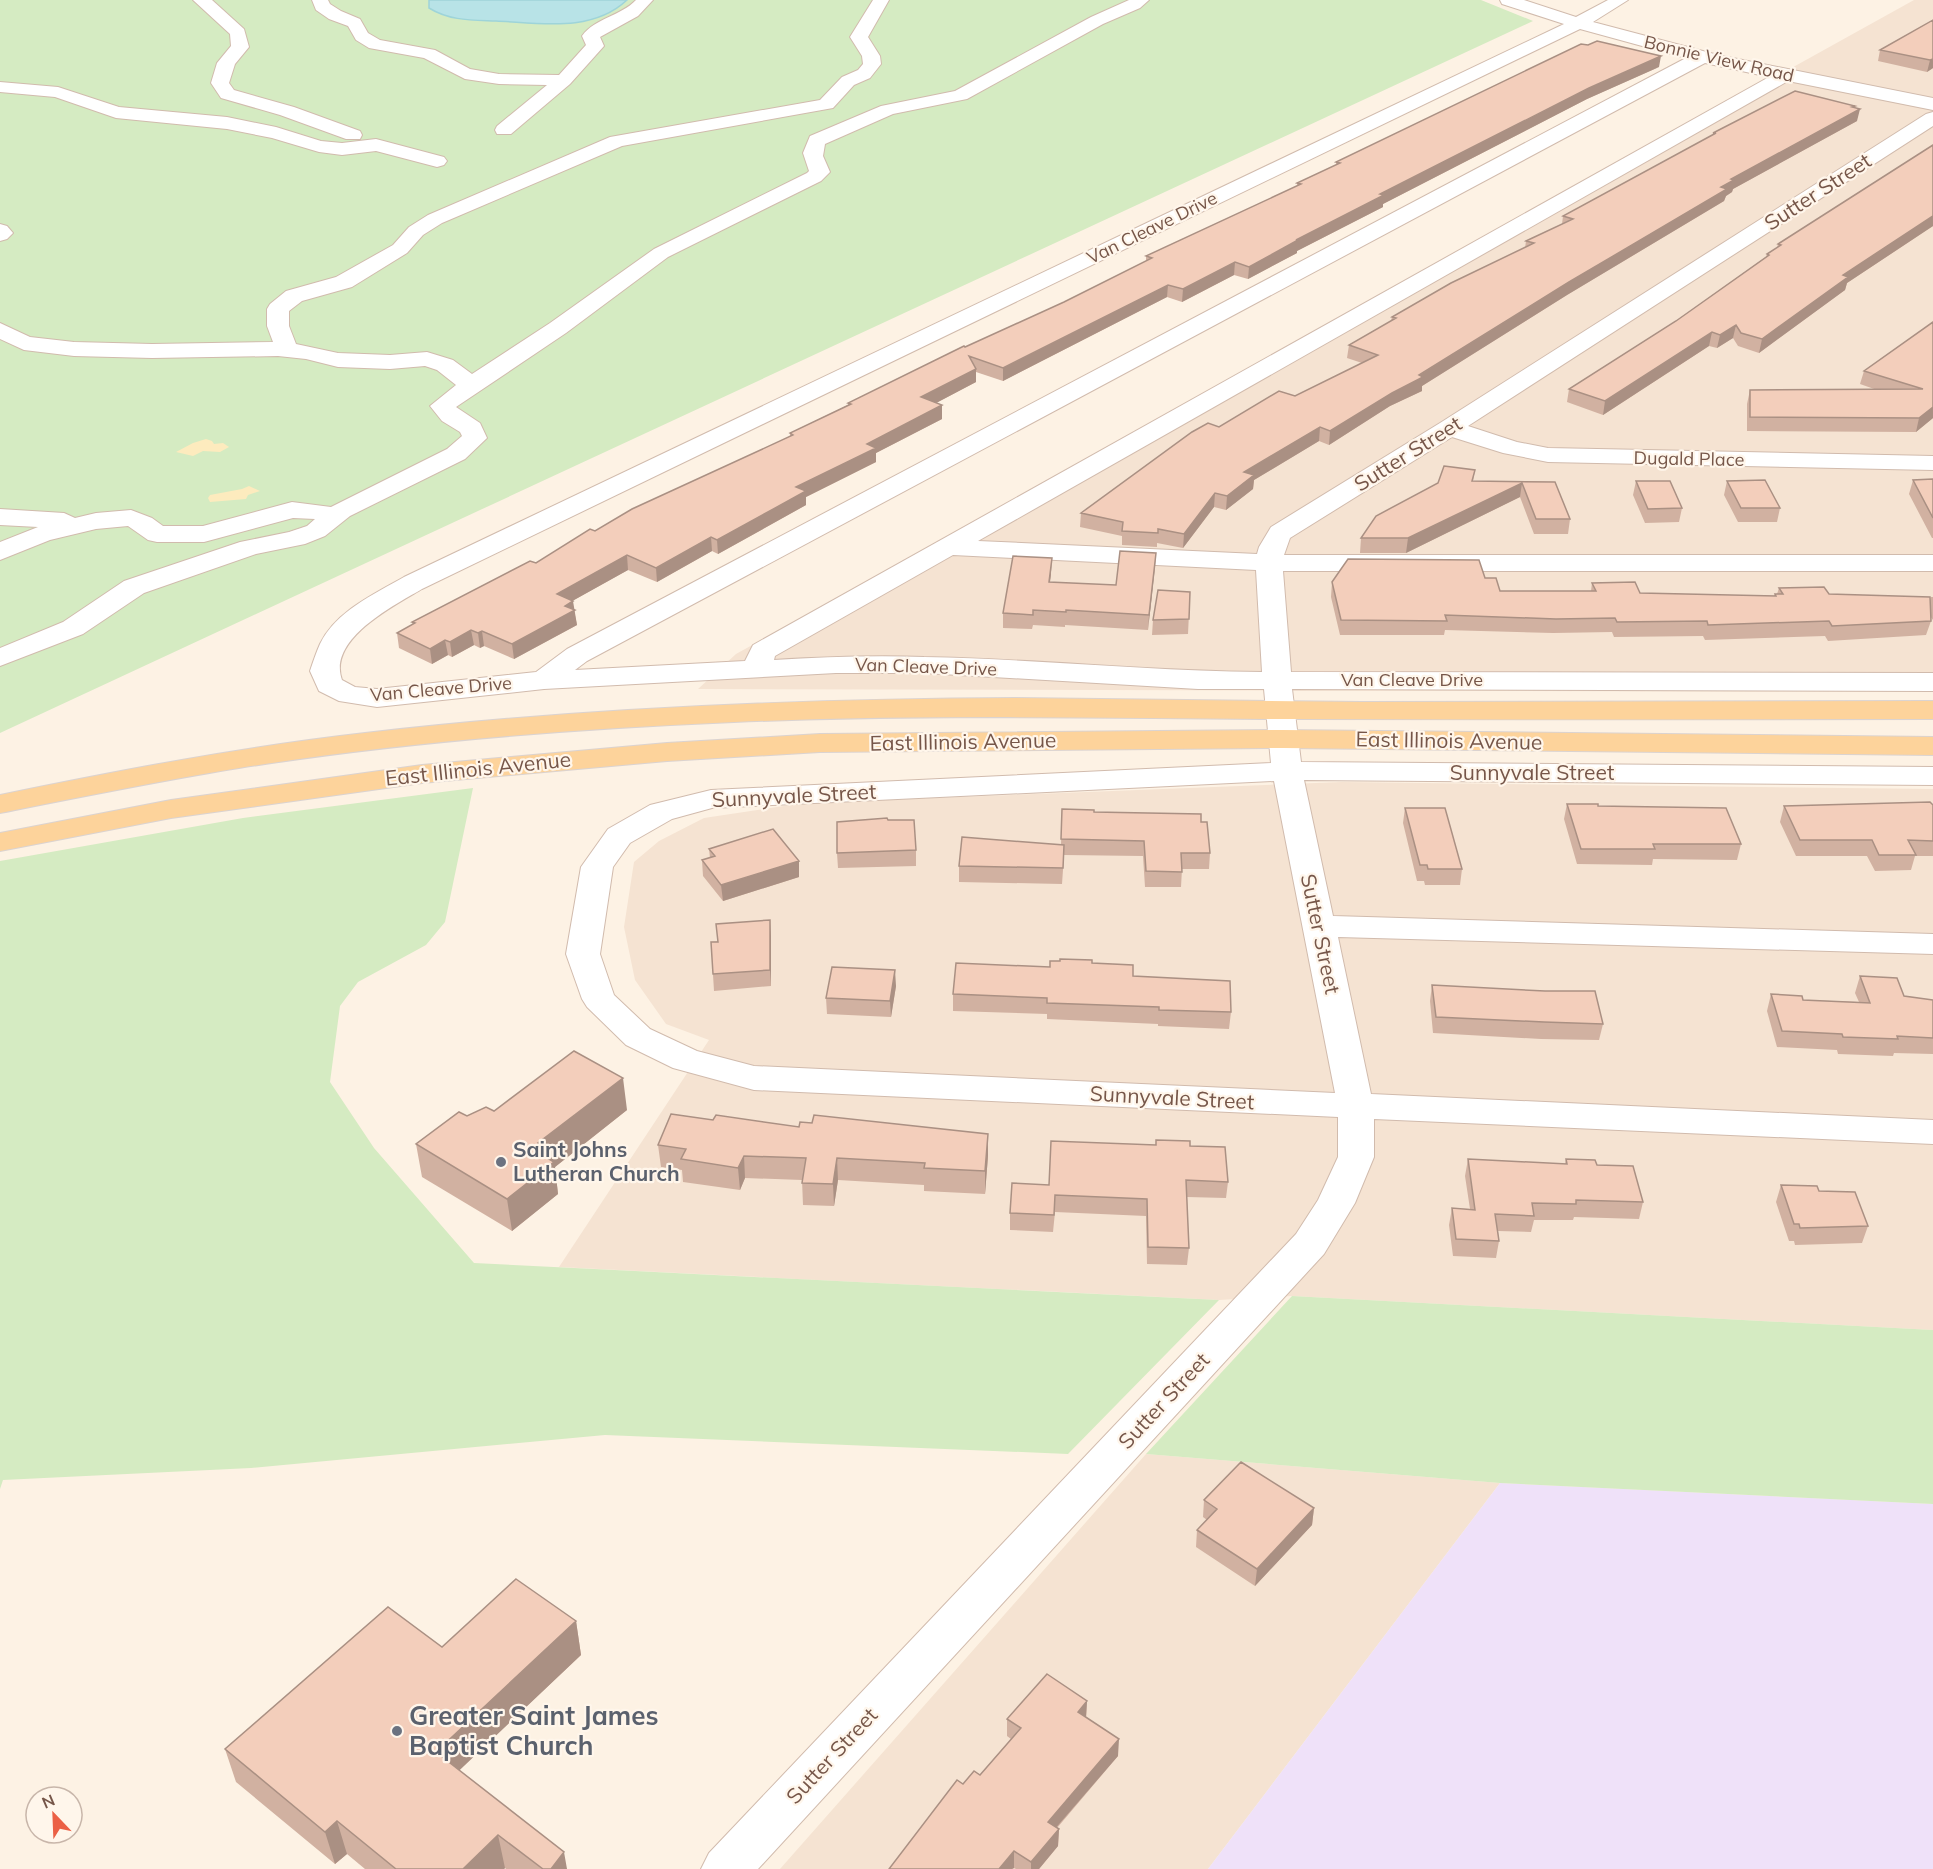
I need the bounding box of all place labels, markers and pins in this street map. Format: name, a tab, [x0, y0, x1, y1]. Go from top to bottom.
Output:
place label: Saint Johns Lutheran Church	[513, 1136, 680, 1186]
marker: Saint Johns Lutheran Church	[494, 1155, 508, 1169]
place label: Greater Saint James Baptist Church	[409, 1699, 658, 1762]
marker: Greater Saint James Baptist Church	[390, 1724, 404, 1738]

